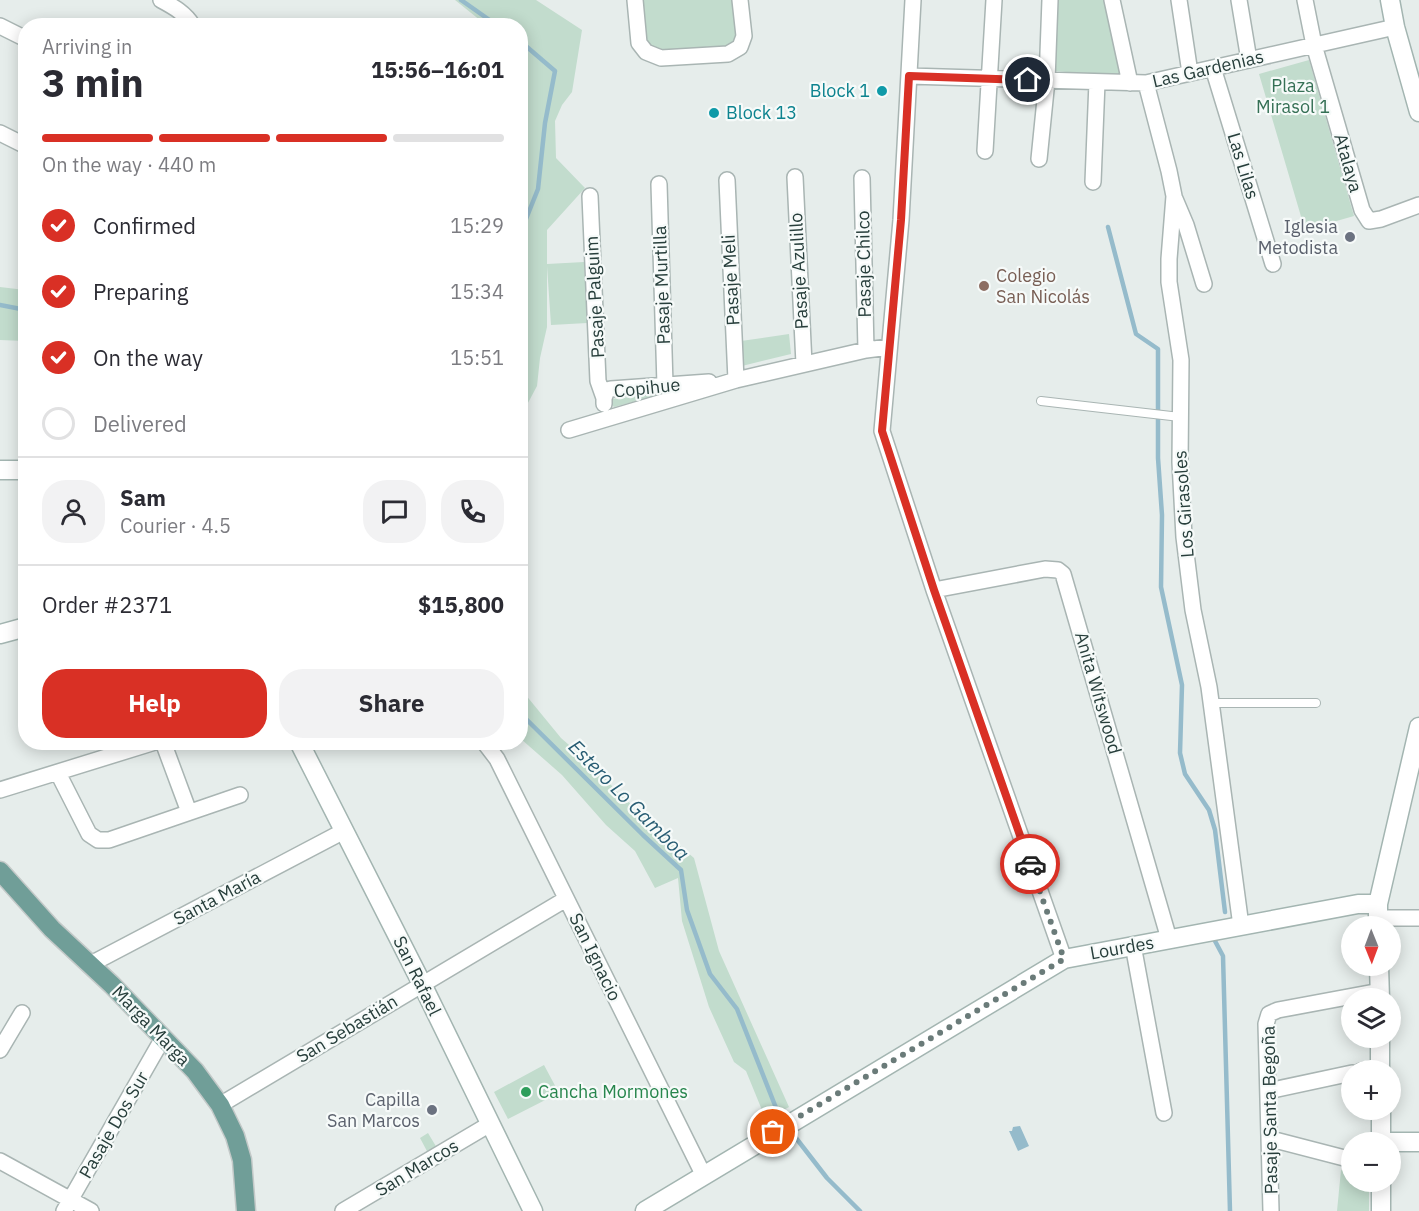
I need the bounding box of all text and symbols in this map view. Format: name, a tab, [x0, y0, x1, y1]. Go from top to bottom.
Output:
text: Arriving in	[42, 33, 132, 60]
street label: Las Gardenias	[1150, 45, 1266, 93]
pin	[1002, 54, 1053, 105]
text: 15:56–16:01	[371, 55, 504, 84]
text: 3 min	[42, 57, 144, 108]
icon: home	[1011, 63, 1044, 96]
park label: Plaza Mirasol 1	[1256, 74, 1330, 118]
place label: Block 1	[810, 79, 870, 102]
marker: Block 1	[875, 84, 889, 98]
place label: Block 13	[726, 101, 797, 124]
marker: Block 13	[707, 106, 721, 120]
street label: Las Lilas	[1222, 130, 1264, 202]
street label: Atalaya	[1329, 131, 1368, 195]
text: On the way · 440 m	[42, 151, 216, 178]
icon: check	[42, 209, 75, 242]
street label: Pasaje Chilco	[851, 210, 876, 318]
text: Confirmed	[93, 211, 196, 240]
text: 15:29	[450, 212, 504, 239]
street label: Pasaje Azulillo	[784, 212, 813, 330]
place label: Iglesia Metodista	[1258, 215, 1338, 259]
street label: Pasaje Murtilla	[648, 225, 675, 345]
marker: Iglesia Metodista	[1343, 230, 1357, 244]
street label: Pasaje Meli	[717, 234, 744, 326]
street label: Pasaje Palguim	[580, 235, 609, 359]
place label: Colegio San Nicolás	[996, 264, 1090, 308]
icon: check	[42, 275, 75, 308]
text: Preparing	[93, 277, 188, 306]
text: 15:34	[450, 278, 504, 305]
marker: Colegio San Nicolás	[977, 279, 991, 293]
icon: check	[42, 341, 75, 374]
text: On the way	[93, 343, 203, 372]
text: 15:51	[450, 344, 504, 371]
street label: Copihue	[613, 373, 681, 402]
text: Delivered	[93, 409, 187, 438]
street label: Los Girasoles	[1168, 450, 1199, 558]
button: person	[42, 480, 105, 543]
button: chat	[363, 480, 426, 543]
button: phone	[441, 480, 504, 543]
text: Sam	[120, 483, 166, 512]
text: Courier · 4.5	[120, 512, 231, 539]
text: Order #2371	[42, 590, 172, 619]
text: $15,800	[418, 590, 504, 619]
street label: Anita Witswood	[1070, 629, 1127, 757]
button: Help	[42, 669, 267, 738]
button: Share	[279, 669, 504, 738]
water label: Estero Lo Gamboa	[563, 733, 696, 866]
courier	[1000, 834, 1060, 894]
icon: car	[1014, 848, 1047, 881]
street label: Santa María	[169, 865, 265, 930]
street label: San Ignacio	[564, 909, 627, 1004]
north arrow	[1341, 916, 1401, 976]
map controls	[1341, 916, 1401, 1192]
street label: Lourdes	[1088, 931, 1156, 964]
street label: San Rafael	[388, 932, 447, 1019]
street label: Marga Marga	[107, 981, 196, 1071]
button: layers	[1341, 988, 1401, 1048]
street label: San Sebastián	[292, 989, 402, 1068]
street label: Pasaje Santa Begoña	[1257, 1025, 1282, 1195]
button: +	[1341, 1060, 1401, 1120]
street label: Pasaje Dos Sur	[74, 1067, 154, 1182]
place label: Cancha Mormones	[538, 1080, 688, 1103]
marker: Cancha Mormones	[519, 1085, 533, 1099]
place label: Capilla San Marcos	[327, 1088, 420, 1132]
marker: Capilla San Marcos	[425, 1103, 439, 1117]
pin	[747, 1106, 798, 1157]
icon: bag	[756, 1115, 789, 1148]
button: −	[1341, 1132, 1401, 1192]
street label: San Marcos	[371, 1134, 463, 1201]

